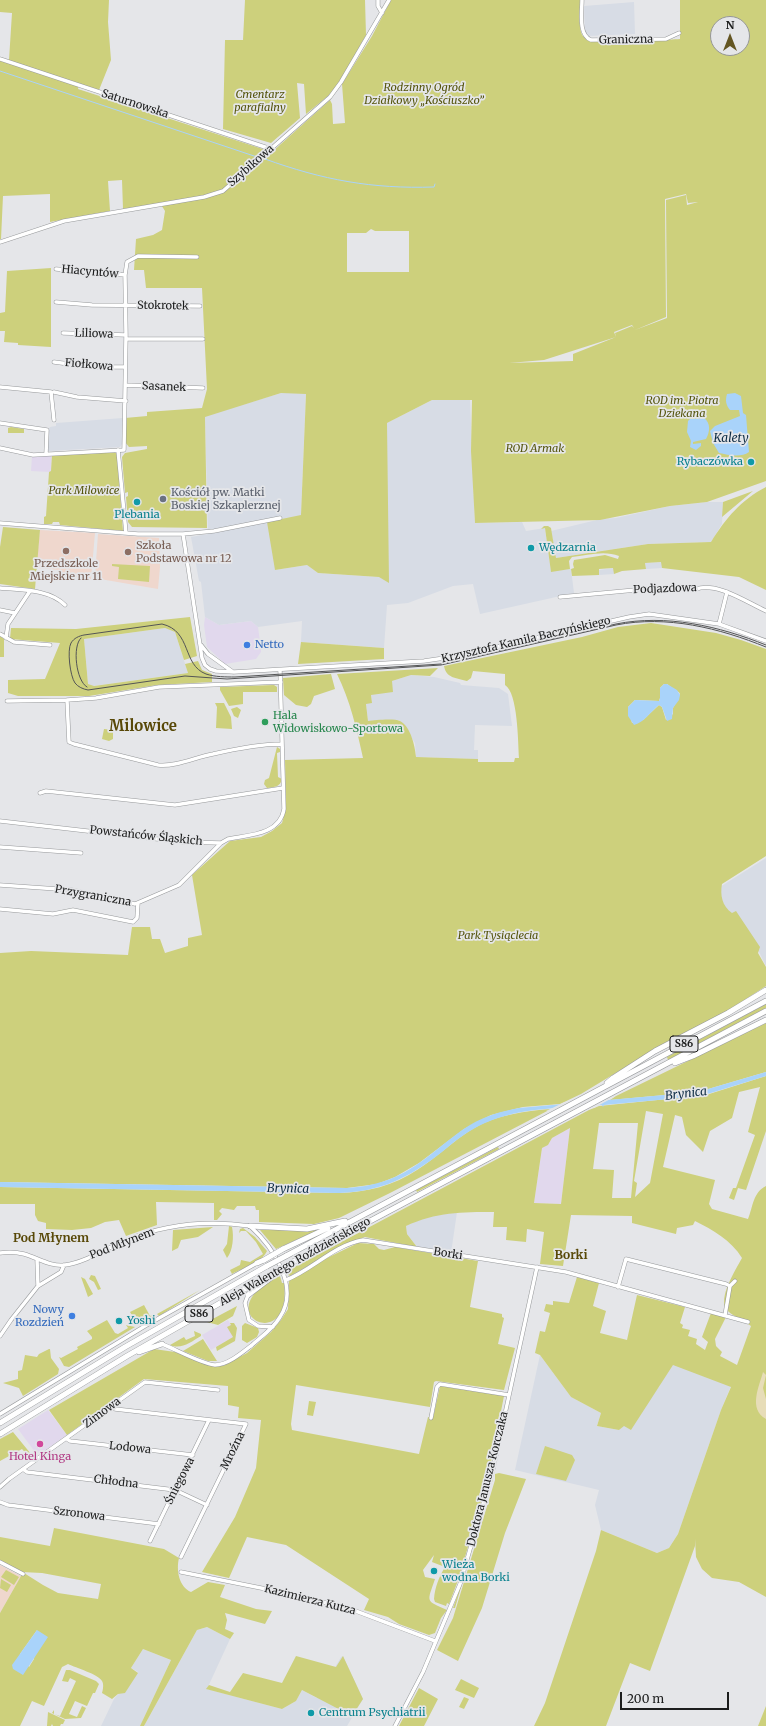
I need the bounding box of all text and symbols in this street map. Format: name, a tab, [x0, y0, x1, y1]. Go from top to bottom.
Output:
north arrow	[710, 16, 750, 56]
text: N	[726, 18, 734, 32]
street label: Graniczna	[599, 33, 653, 47]
park label: Rodzinny Ogród Działkowy „Kościuszko”	[364, 81, 484, 107]
street label: Saturnowska	[100, 87, 170, 121]
park label: Cmentarz parafialny	[234, 88, 286, 114]
street label: Szybikowa	[225, 142, 277, 190]
street label: Hiacyntów	[61, 263, 119, 281]
street label: Stokrotek	[137, 299, 189, 313]
street label: Liliowa	[74, 327, 114, 341]
street label: Fiołkowa	[64, 356, 114, 374]
street label: Sasanek	[142, 380, 186, 394]
park label: ROD im. Piotra Dziekana	[645, 394, 719, 420]
water label: Kalety	[713, 432, 749, 446]
park label: ROD Armak	[506, 442, 564, 456]
place label: Rybaczówka	[677, 455, 743, 469]
marker: Rybaczówka	[746, 457, 756, 467]
park label: Park Milowice	[49, 484, 119, 498]
place label: Kościół pw. Matki Boskiej Szkaplerznej	[171, 486, 281, 512]
marker: Kościół pw. Matki Boskiej Szkaplerznej	[158, 494, 168, 504]
marker: Plebania	[132, 497, 142, 507]
place label: Plebania	[114, 508, 160, 522]
place label: Szkoła Podstawowa nr 12	[136, 539, 231, 565]
place label: Wędzarnia	[539, 541, 596, 555]
marker: Wędzarnia	[526, 543, 536, 553]
marker: Przedszkole Miejskie nr 11	[61, 546, 71, 556]
marker: Szkoła Podstawowa nr 12	[123, 547, 133, 557]
place label: Przedszkole Miejskie nr 11	[30, 557, 102, 583]
street label: Podjazdowa	[633, 581, 697, 597]
street label: Krzysztofa Kamila Baczyńskiego	[440, 614, 612, 666]
place label: Netto	[255, 638, 284, 652]
marker: Netto	[242, 640, 252, 650]
place label: Hala Widowiskowo-Sportowa	[273, 709, 403, 735]
marker: Hala Widowiskowo-Sportowa	[260, 717, 270, 727]
district label: Milowice	[109, 718, 177, 736]
street label: Powstańców Śląskich	[89, 824, 203, 848]
street label: Przygraniczna	[54, 883, 132, 909]
park label: Park Tysiąclecia	[458, 929, 538, 943]
road number: S86	[670, 1036, 698, 1052]
water label: Brynica	[664, 1084, 708, 1104]
water label: Brynica	[267, 1181, 309, 1197]
street label: Aleja Walentego Roździeńskiego	[217, 1215, 373, 1309]
street label: Pod Młynem	[88, 1226, 156, 1262]
district label: Pod Młynem	[13, 1232, 89, 1246]
street label: Borki	[433, 1245, 463, 1263]
district label: Borki	[554, 1249, 588, 1263]
place label: Nowy Rozdzień	[15, 1303, 64, 1329]
road number: S86	[185, 1306, 213, 1322]
marker: Nowy Rozdzień	[67, 1311, 77, 1321]
place label: Yoshi	[127, 1314, 156, 1328]
marker: Yoshi	[114, 1316, 124, 1326]
street label: Zimowa	[81, 1395, 123, 1431]
street label: Doktora Janusza Korczaka	[465, 1410, 511, 1548]
street label: Mroźna	[218, 1430, 248, 1472]
marker: Hotel Kinga	[35, 1439, 45, 1449]
street label: Lodowa	[108, 1439, 152, 1457]
place label: Hotel Kinga	[9, 1450, 71, 1464]
street label: Śniegowa	[163, 1455, 197, 1507]
street label: Chłodna	[93, 1473, 139, 1491]
street label: Szronowa	[52, 1504, 106, 1524]
place label: Wieża wodna Borki	[442, 1558, 510, 1584]
marker: Wieża wodna Borki	[429, 1566, 439, 1576]
street label: Kazimierza Kutza	[263, 1582, 357, 1618]
scale bar	[622, 1684, 731, 1710]
text: 200 m	[627, 1691, 664, 1706]
place label: Centrum Psychiatrii	[319, 1706, 426, 1720]
marker: Centrum Psychiatrii	[306, 1708, 316, 1718]

